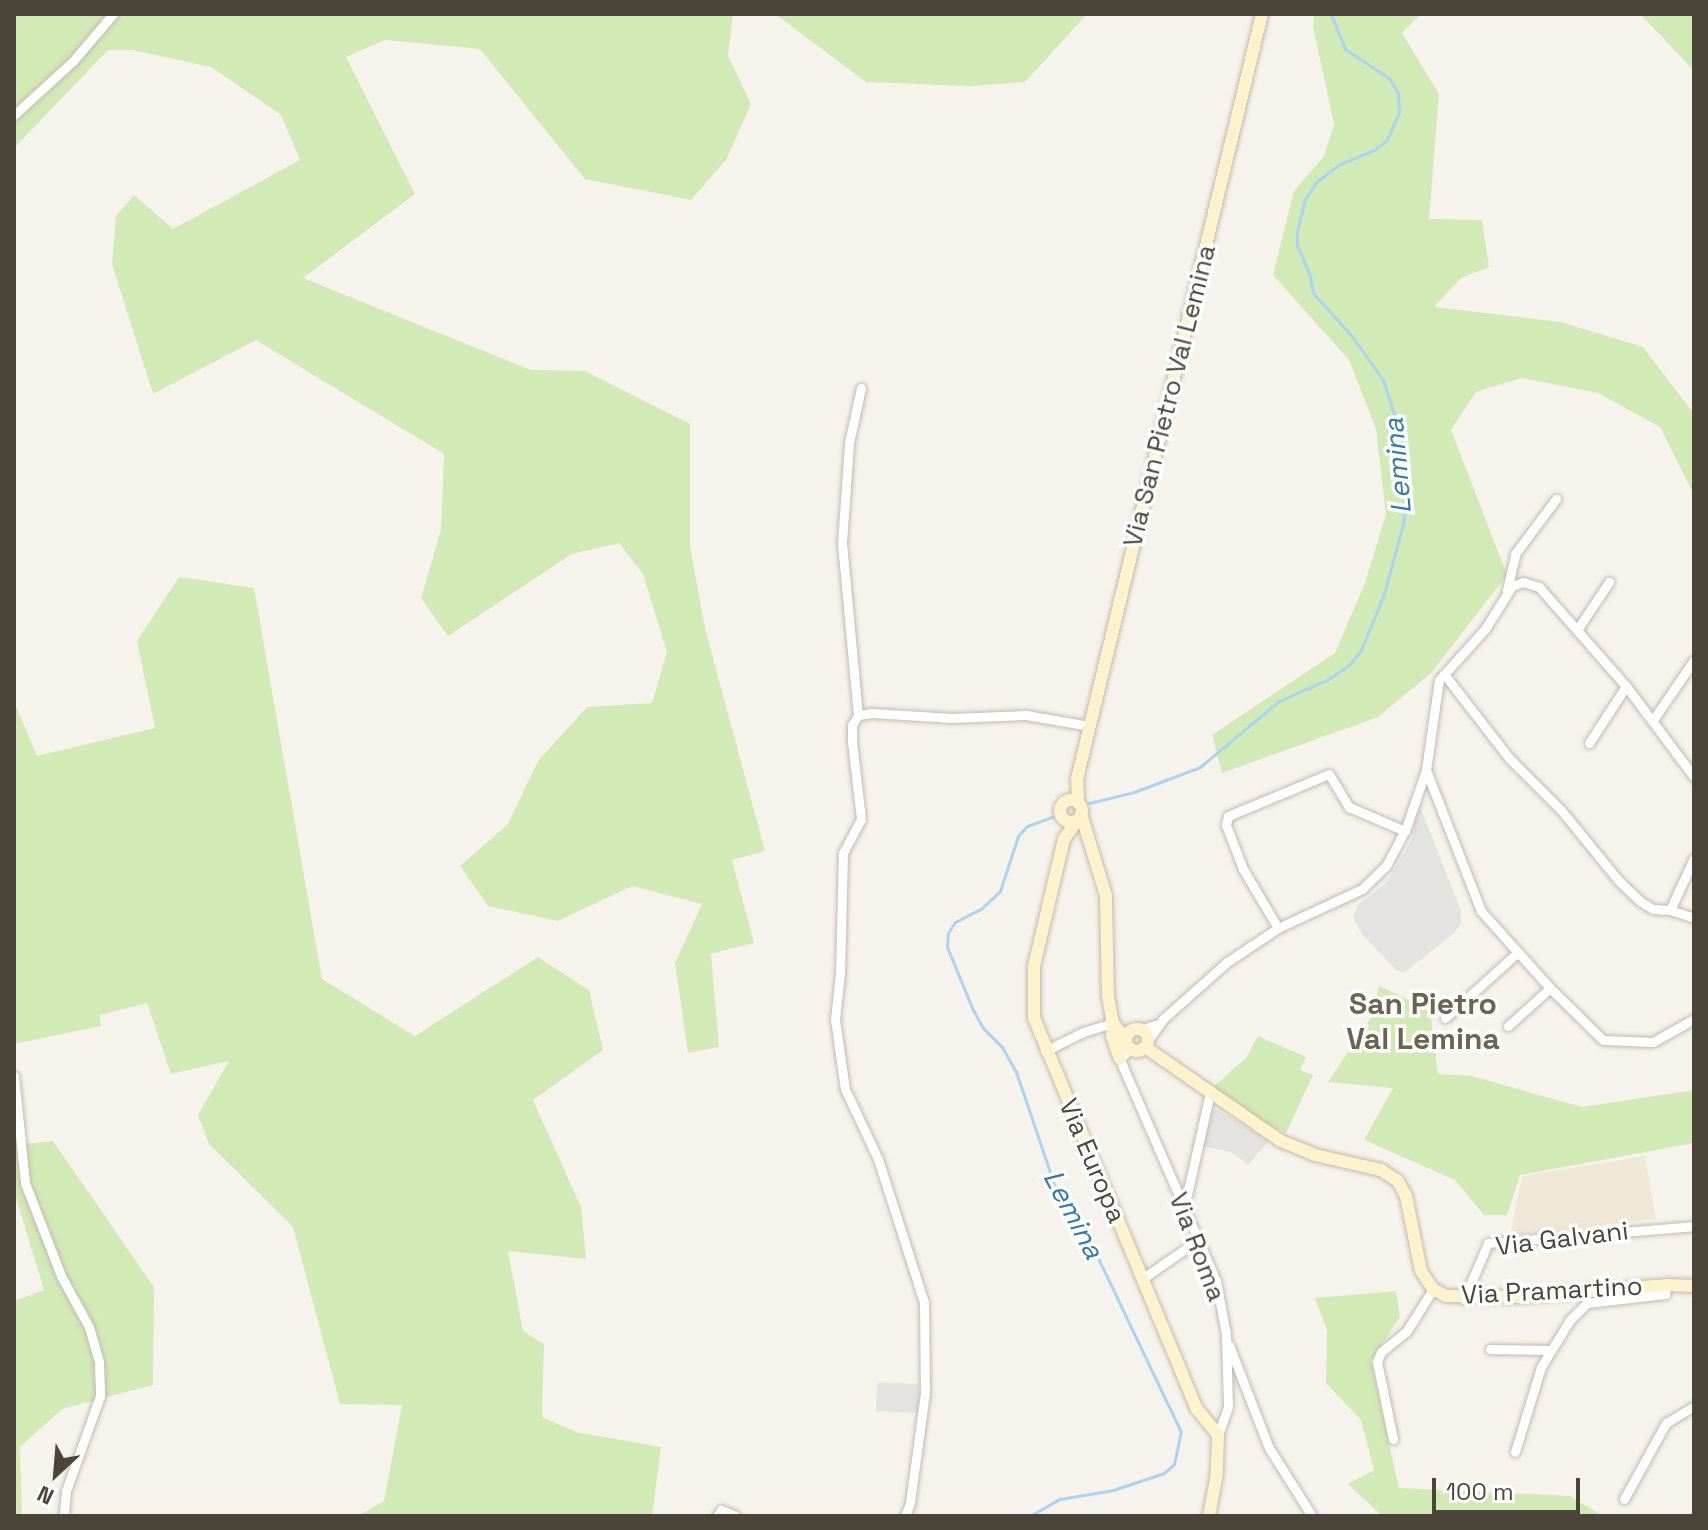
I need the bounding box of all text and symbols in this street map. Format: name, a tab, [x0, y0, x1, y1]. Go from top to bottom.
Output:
street label: Via San Pietro Val Lemina	[1117, 241, 1223, 551]
water label: Lemina	[1376, 417, 1418, 515]
district label: San Pietro Val Lemina	[1346, 986, 1500, 1056]
street label: Via Europa	[1052, 1094, 1132, 1228]
water label: Lemina	[1037, 1164, 1111, 1264]
street label: Via Roma	[1162, 1188, 1232, 1306]
street label: Via Galvani	[1494, 1215, 1630, 1263]
street label: Via Pramartino	[1461, 1271, 1643, 1311]
north arrow	[16, 1434, 96, 1514]
scale bar	[1436, 1462, 1584, 1512]
text: 100 m	[1446, 1476, 1514, 1507]
text: N	[33, 1480, 58, 1511]

